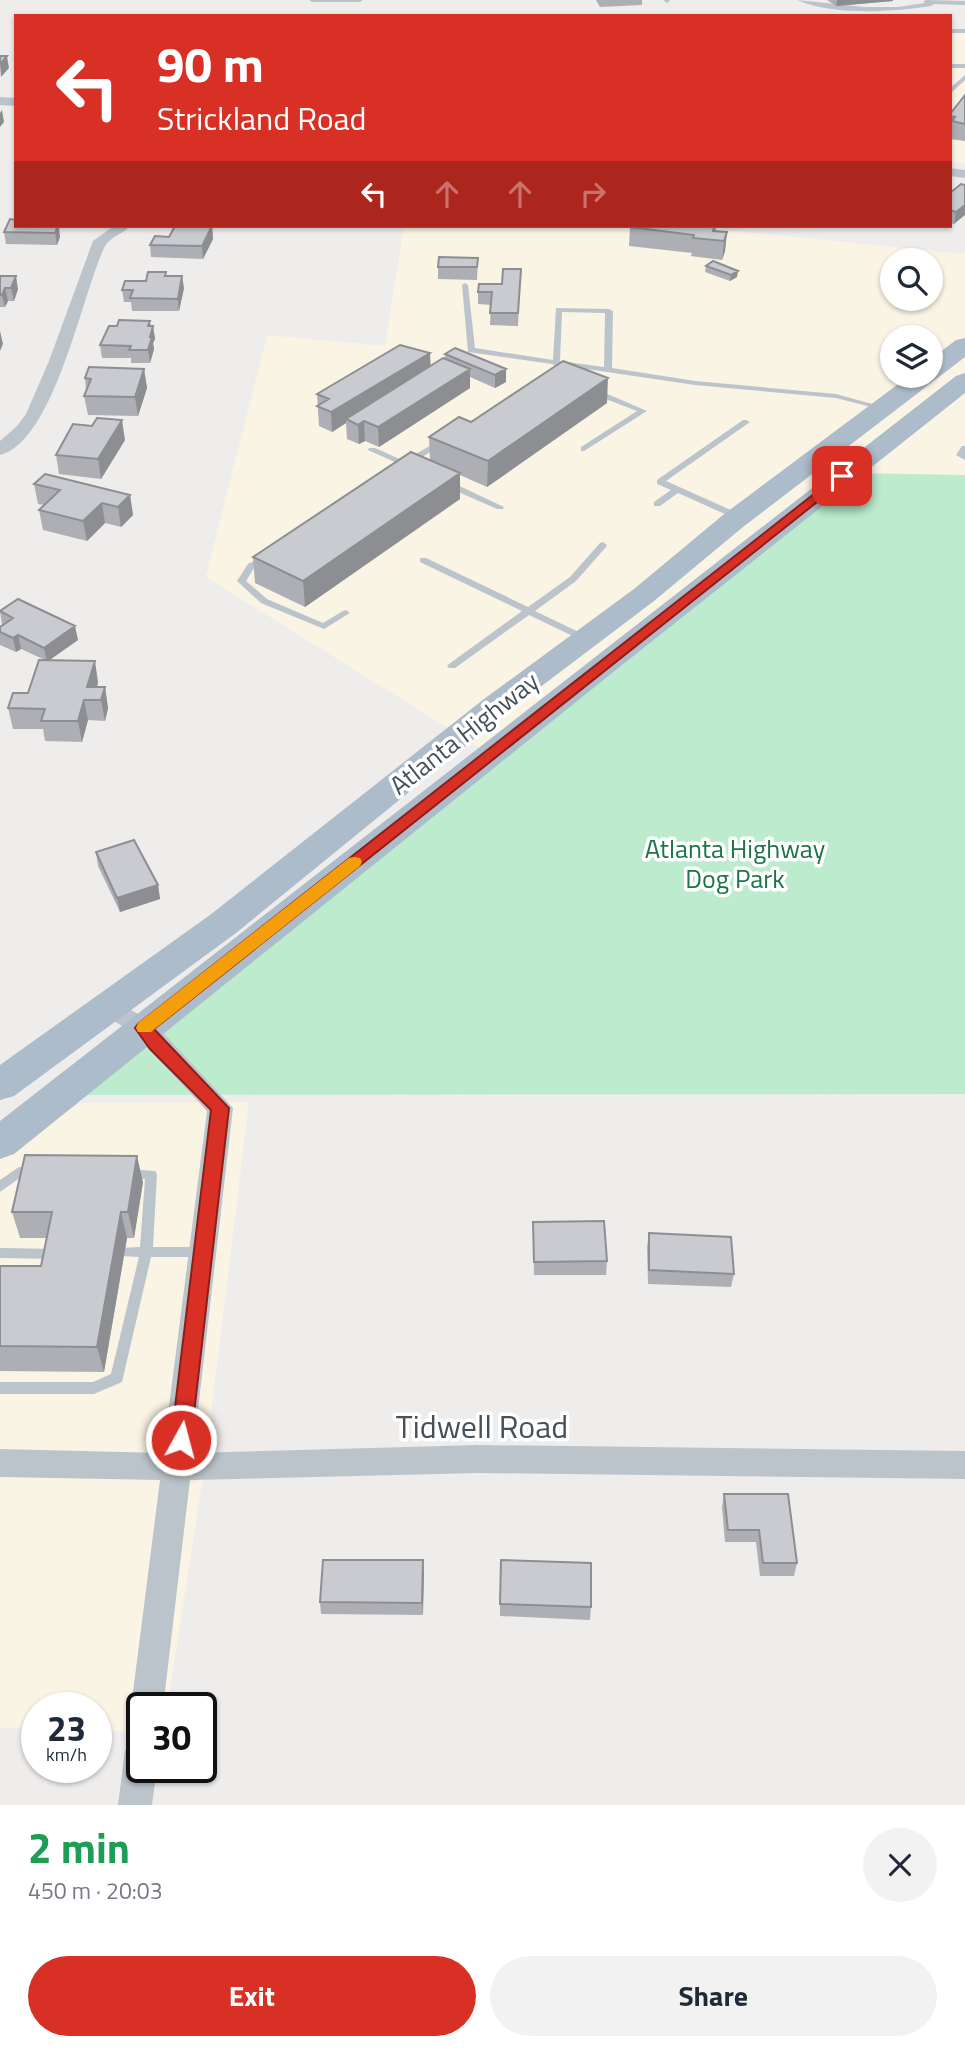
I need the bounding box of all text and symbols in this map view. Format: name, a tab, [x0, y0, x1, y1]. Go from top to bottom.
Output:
text: 90 m	[157, 26, 264, 101]
icon: left	[42, 42, 133, 133]
text: Strickland Road	[157, 94, 367, 142]
icon: left	[355, 175, 393, 213]
icon: ahead	[428, 175, 466, 213]
icon: ahead	[501, 175, 539, 213]
icon: right	[574, 175, 612, 213]
map controls	[880, 248, 943, 388]
button: search	[880, 248, 943, 311]
button: layers	[880, 325, 943, 388]
pin	[812, 446, 872, 506]
icon: arrive	[823, 457, 861, 495]
street label: Atlanta Highway	[381, 662, 547, 804]
park label: Atlanta Highway Dog Park	[645, 829, 825, 898]
street label: Tidwell Road	[396, 1402, 568, 1450]
position arrow	[144, 1403, 218, 1477]
speed limit sign: 30	[126, 1692, 217, 1783]
text: 23	[47, 1701, 86, 1755]
text: km/h	[46, 1741, 87, 1768]
text: 2 min	[28, 1815, 130, 1879]
button: close	[863, 1828, 937, 1902]
text: 450 m · 20:03	[28, 1873, 163, 1908]
button: Exit	[28, 1956, 476, 2036]
button: Share	[490, 1956, 937, 2036]

